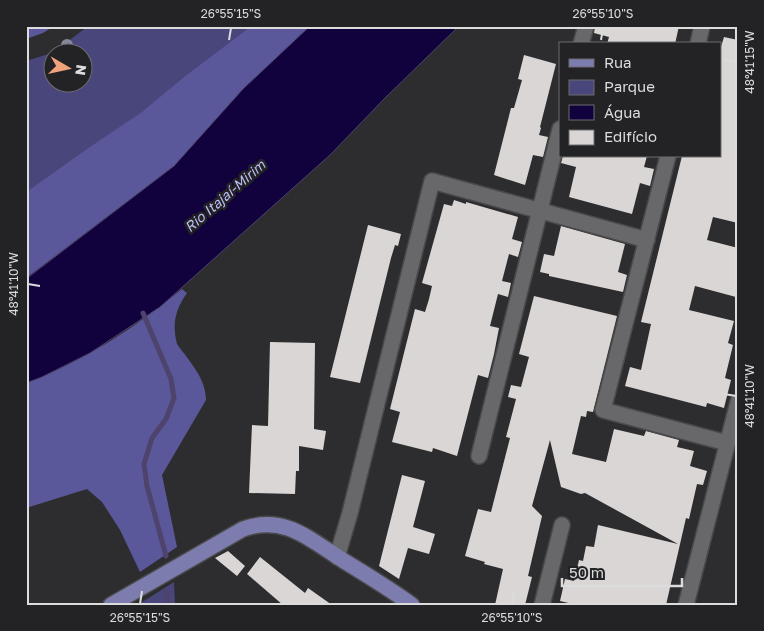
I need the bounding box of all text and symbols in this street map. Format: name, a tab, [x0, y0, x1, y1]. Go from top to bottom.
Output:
text: 26°55'15"S	[201, 6, 262, 21]
text: 26°55'10"S	[572, 6, 634, 21]
text: 48°41'15"W	[742, 30, 757, 94]
north arrow	[42, 42, 92, 92]
legend	[559, 42, 722, 158]
text: Rua	[604, 53, 631, 71]
text: N	[72, 64, 91, 77]
text: Parque	[604, 77, 655, 95]
text: Água	[604, 103, 641, 121]
text: Edifício	[604, 127, 657, 145]
water label: Rio Itajaí-Mirim	[181, 156, 269, 235]
text: 48°41'10"W	[6, 252, 21, 316]
text: 48°41'10"W	[742, 364, 757, 428]
scale bar	[562, 556, 682, 588]
text: 50 m	[569, 563, 604, 581]
text: 26°55'15"S	[110, 610, 171, 625]
text: 26°55'10"S	[481, 610, 543, 625]

